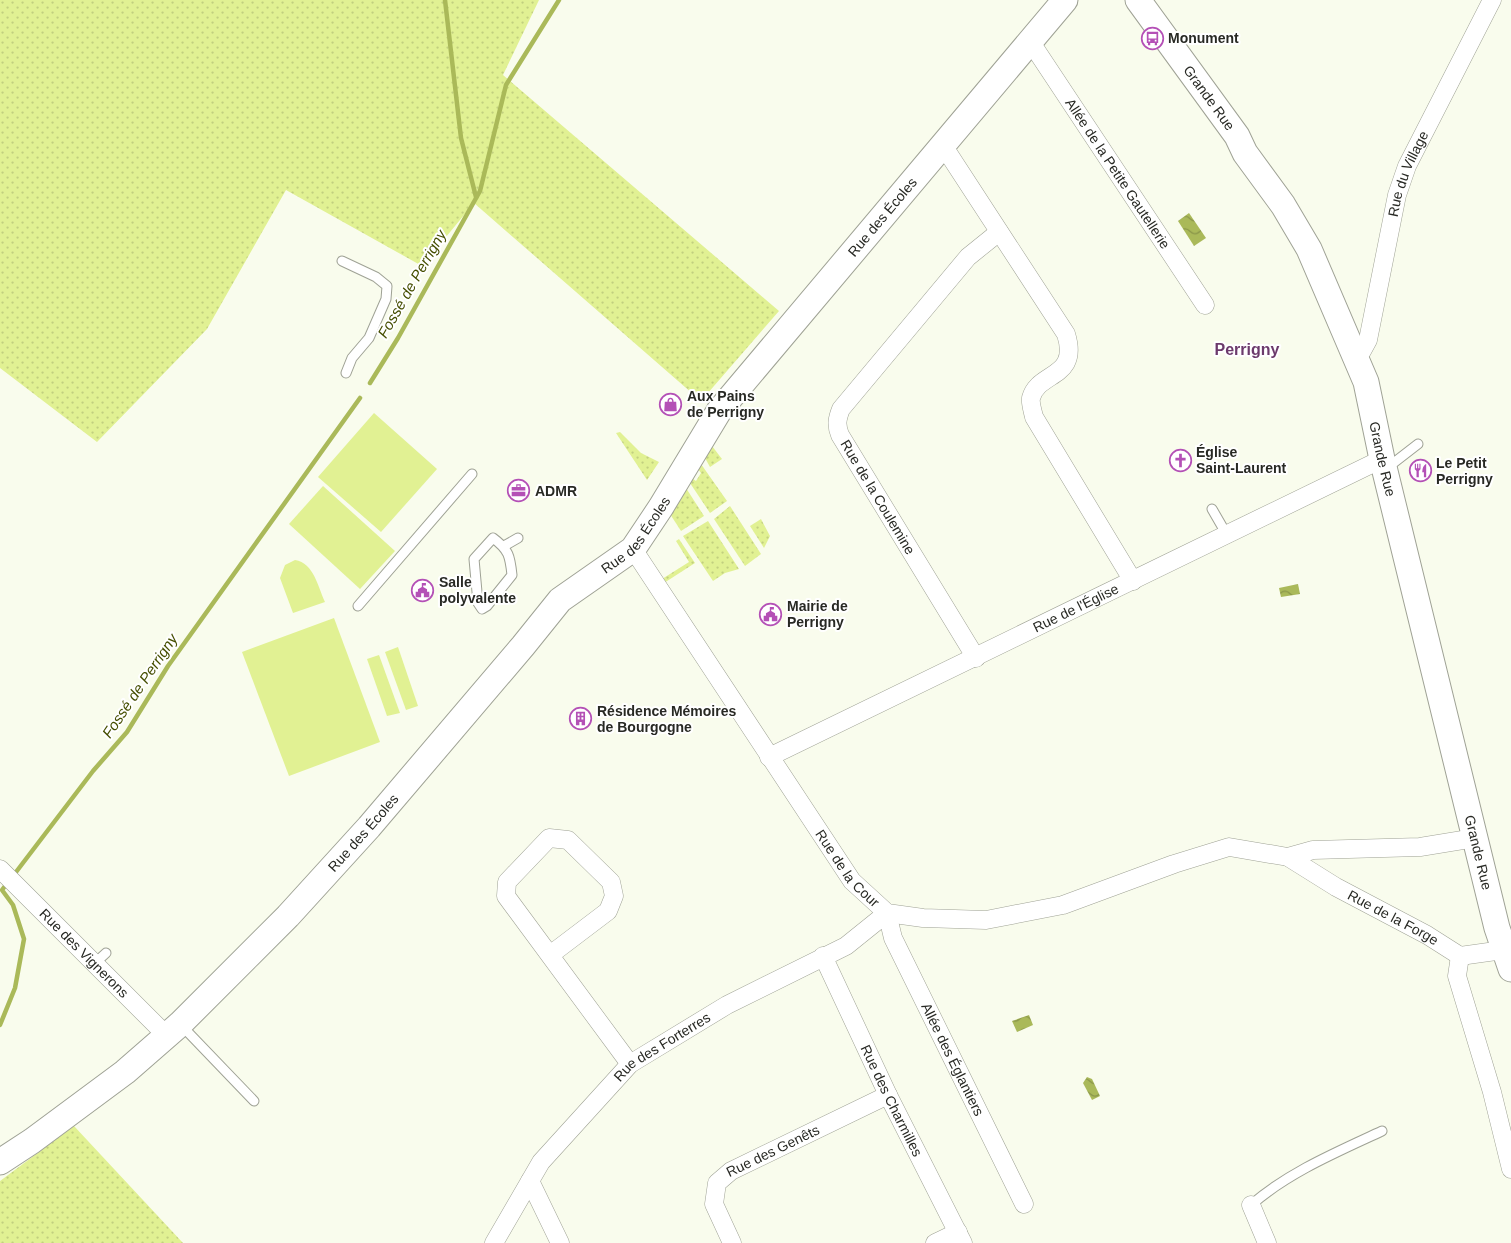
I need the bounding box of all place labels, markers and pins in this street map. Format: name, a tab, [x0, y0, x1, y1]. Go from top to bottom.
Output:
bus stop icon: Monument	[1140, 26, 1164, 50]
place label: Monument	[1168, 30, 1239, 46]
place label: Aux Pains de Perrigny	[687, 388, 764, 420]
shop icon: Aux Pains de Perrigny	[659, 392, 683, 416]
place label: Église Saint-Laurent	[1196, 444, 1287, 476]
church icon: Église Saint-Laurent	[1168, 448, 1192, 472]
place label: Le Petit Perrigny	[1436, 455, 1493, 487]
restaurant icon: Le Petit Perrigny	[1408, 459, 1432, 483]
office icon: ADMR	[507, 479, 531, 503]
place label: ADMR	[535, 483, 577, 499]
place label: Salle polyvalente	[439, 574, 516, 606]
public building icon: Salle polyvalente	[411, 578, 435, 602]
place label: Mairie de Perrigny	[787, 598, 848, 630]
public building icon: Mairie de Perrigny	[759, 602, 783, 626]
place label: Résidence Mémoires de Bourgogne	[597, 703, 736, 735]
building icon: Résidence Mémoires de Bourgogne	[569, 707, 593, 731]

